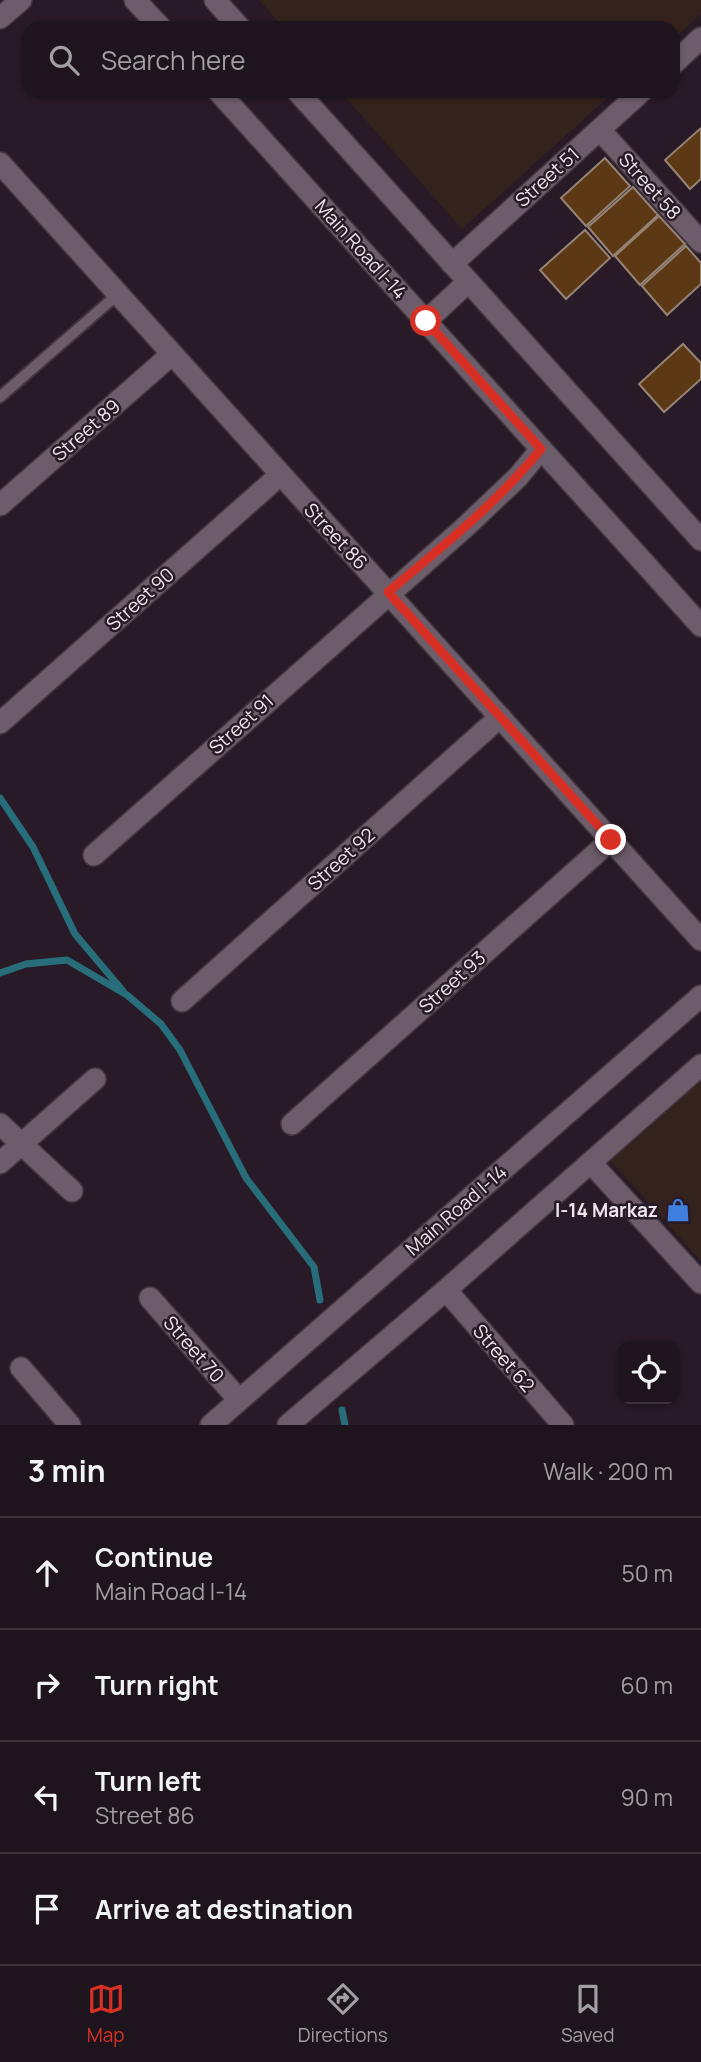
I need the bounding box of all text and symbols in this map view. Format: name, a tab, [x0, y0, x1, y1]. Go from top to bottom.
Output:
search box	[21, 21, 680, 98]
icon: search	[45, 41, 83, 79]
text: Search here	[101, 42, 246, 78]
street label: Street 51	[509, 141, 585, 213]
street label: Street 58	[613, 147, 687, 225]
street label: Main Road I-14	[309, 194, 413, 304]
route start	[410, 305, 441, 336]
street label: Street 89	[46, 393, 126, 467]
street label: Street 86	[298, 497, 374, 575]
street label: Street 90	[100, 562, 180, 636]
street label: Street 91	[203, 688, 279, 760]
street label: Street 92	[302, 822, 380, 896]
route end	[595, 824, 626, 855]
street label: Street 93	[413, 945, 491, 1019]
street label: Main Road I-14	[400, 1159, 512, 1261]
shop icon: I-14 Markaz	[664, 1196, 692, 1224]
place label: I-14 Markaz	[555, 1197, 658, 1223]
street label: Street 70	[158, 1310, 230, 1388]
street label: Street 62	[467, 1318, 541, 1398]
map controls	[617, 1341, 680, 1404]
button: locate	[617, 1341, 680, 1404]
text: 3 min	[28, 1450, 106, 1491]
text: Walk · 200 m	[543, 1455, 673, 1487]
text: Continue	[95, 1539, 213, 1575]
icon: ahead	[28, 1554, 66, 1592]
text: 50 m	[622, 1557, 673, 1589]
text: Main Road I-14	[95, 1575, 247, 1607]
icon: right	[28, 1666, 66, 1704]
text: Turn right	[95, 1667, 219, 1703]
text: 60 m	[621, 1669, 673, 1701]
text: Turn left	[95, 1763, 202, 1799]
icon: left	[28, 1778, 66, 1816]
text: 90 m	[621, 1781, 673, 1813]
text: Street 86	[95, 1799, 195, 1831]
icon: arrive	[28, 1890, 66, 1928]
text: Arrive at destination	[95, 1891, 353, 1927]
tab: Map	[87, 1980, 125, 2048]
tab: Directions	[298, 1980, 388, 2048]
tab: Saved	[561, 1980, 614, 2048]

